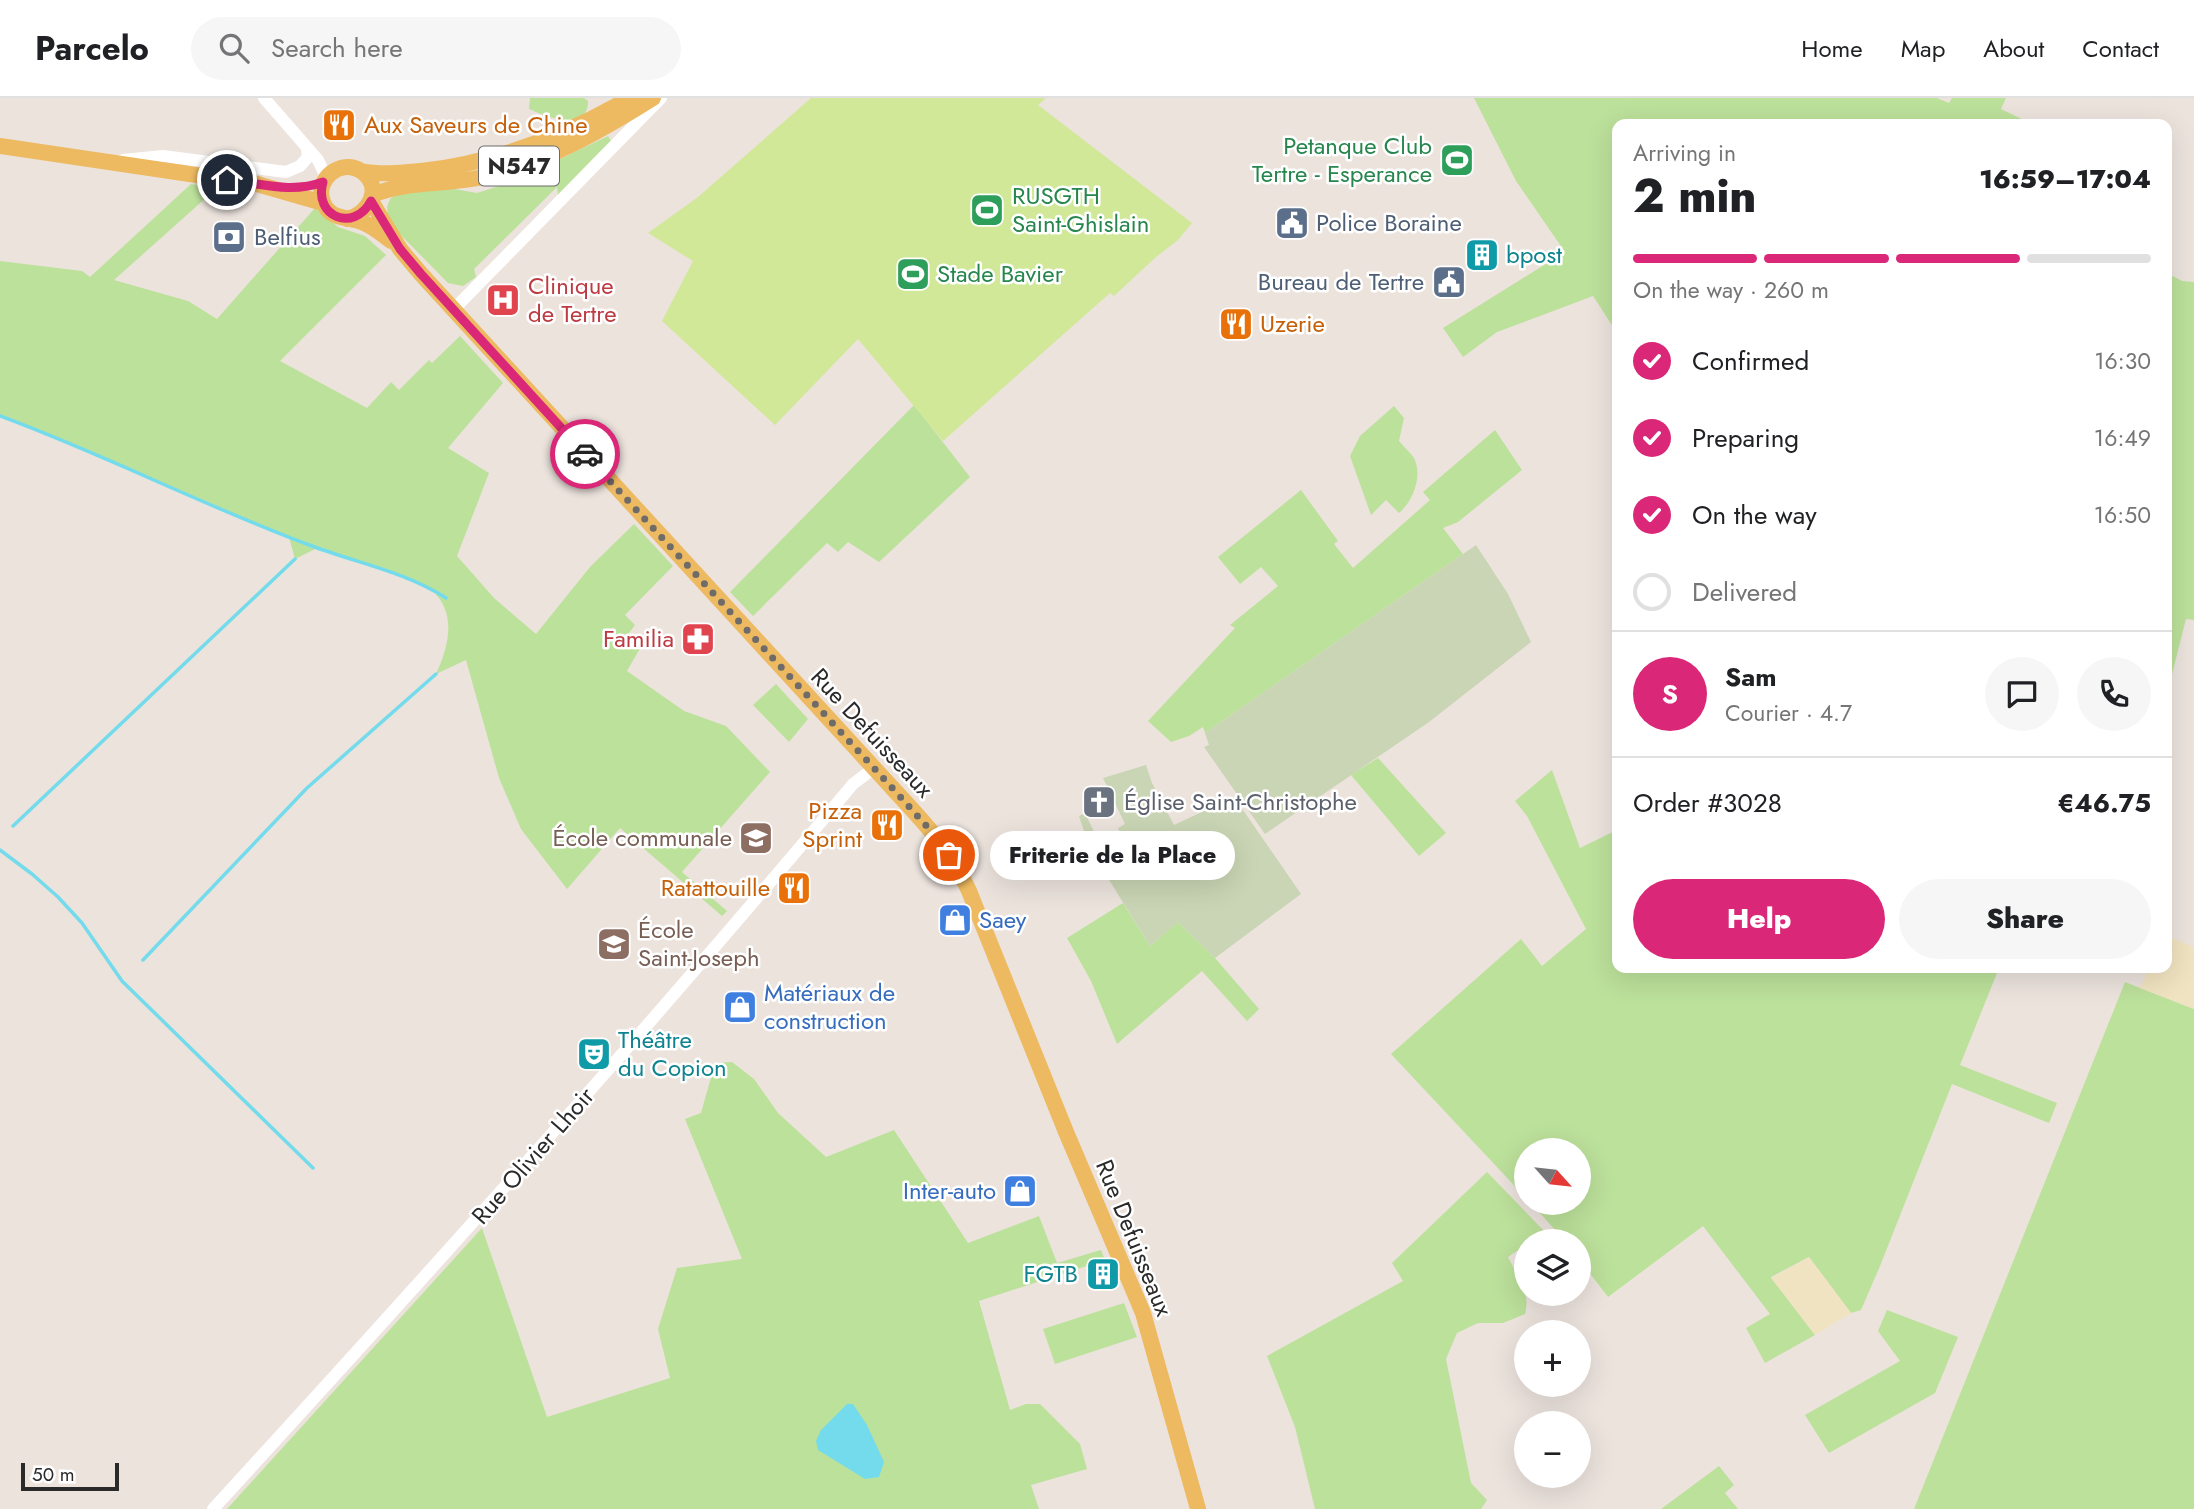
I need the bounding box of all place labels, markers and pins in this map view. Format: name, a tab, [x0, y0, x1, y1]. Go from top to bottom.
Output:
restaurant icon: Aux Saveurs de Chine	[320, 106, 358, 144]
place label: Aux Saveurs de Chine	[364, 107, 588, 142]
place label: Petanque Club Tertre - Esperance	[1252, 128, 1432, 191]
sports icon: Petanque Club Tertre - Esperance	[1438, 141, 1476, 179]
pin	[197, 150, 257, 210]
place label: RUSGTH Saint-Ghislain	[1012, 178, 1149, 241]
sports icon: RUSGTH Saint-Ghislain	[968, 191, 1006, 229]
public building icon: Police Boraine	[1273, 204, 1311, 242]
place label: Police Boraine	[1316, 205, 1462, 240]
bank icon: Belfius	[210, 218, 248, 256]
place label: Belfius	[254, 219, 321, 254]
building icon: bpost	[1463, 236, 1501, 274]
place label: bpost	[1506, 237, 1562, 272]
sports icon: Stade Bavier	[894, 255, 932, 293]
place label: Stade Bavier	[937, 256, 1064, 291]
public building icon: Bureau de Tertre	[1430, 263, 1468, 301]
place label: Bureau de Tertre	[1258, 264, 1424, 299]
place label: Clinique de Tertre	[528, 268, 617, 331]
hospital icon: Clinique de Tertre	[484, 281, 522, 319]
restaurant icon: Uzerie	[1217, 305, 1255, 343]
place label: Uzerie	[1260, 306, 1325, 341]
pharmacy icon: Familia	[679, 620, 717, 658]
place label: Familia	[603, 621, 674, 656]
church icon: Église Saint-Christophe	[1080, 783, 1118, 821]
place label: Église Saint-Christophe	[1124, 784, 1357, 819]
place label: Pizza Sprint	[802, 793, 862, 856]
restaurant icon: Pizza Sprint	[868, 806, 906, 844]
school or university icon: École communale	[737, 819, 775, 857]
place label: École communale	[553, 820, 732, 855]
pin	[919, 825, 979, 885]
callout: Friterie de la Place	[991, 830, 1236, 880]
restaurant icon: Ratattouille	[775, 869, 813, 907]
place label: Ratattouille	[661, 870, 770, 905]
shop icon: Saey	[936, 901, 974, 939]
place label: Saey	[979, 902, 1027, 937]
place label: École Saint-Joseph	[638, 912, 760, 975]
school or university icon: École Saint-Joseph	[595, 925, 633, 963]
place label: Matériaux de construction	[764, 975, 895, 1038]
shop icon: Matériaux de construction	[721, 988, 759, 1026]
place label: Théâtre du Copion	[618, 1022, 727, 1085]
theatre icon: Théâtre du Copion	[575, 1035, 613, 1073]
shop icon: Inter-auto	[1001, 1172, 1039, 1210]
place label: Inter-auto	[903, 1173, 996, 1208]
building icon: FGTB	[1084, 1255, 1122, 1293]
place label: FGTB	[1024, 1256, 1078, 1291]

